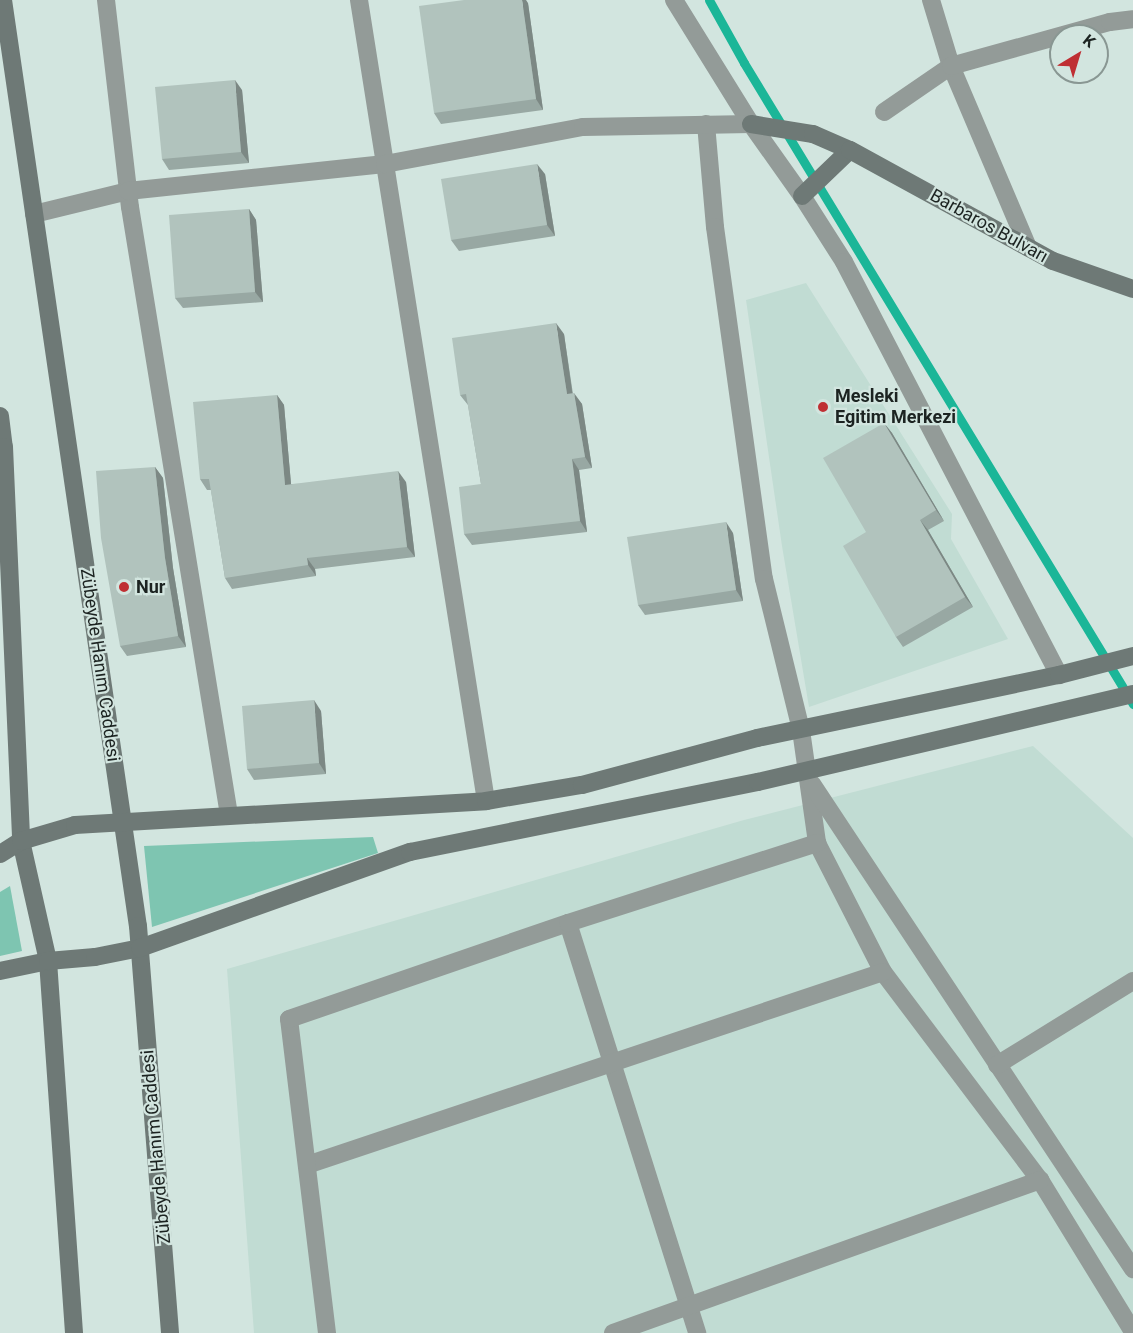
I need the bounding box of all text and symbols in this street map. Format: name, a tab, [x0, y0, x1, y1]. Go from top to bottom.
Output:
north arrow	[1049, 24, 1109, 84]
text: K	[1079, 30, 1099, 52]
street label: Barbaros Bulvarı	[926, 185, 1052, 267]
place label: Mesleki Egitim Merkezi	[835, 386, 956, 428]
marker: Mesleki Egitim Merkezi	[816, 400, 830, 414]
street label: Zübeyde Hanım Caddesi	[76, 567, 124, 763]
place label: Nur	[136, 576, 165, 598]
marker: Nur	[117, 580, 131, 594]
street label: Zübeyde Hanım Caddesi	[137, 1049, 175, 1245]

